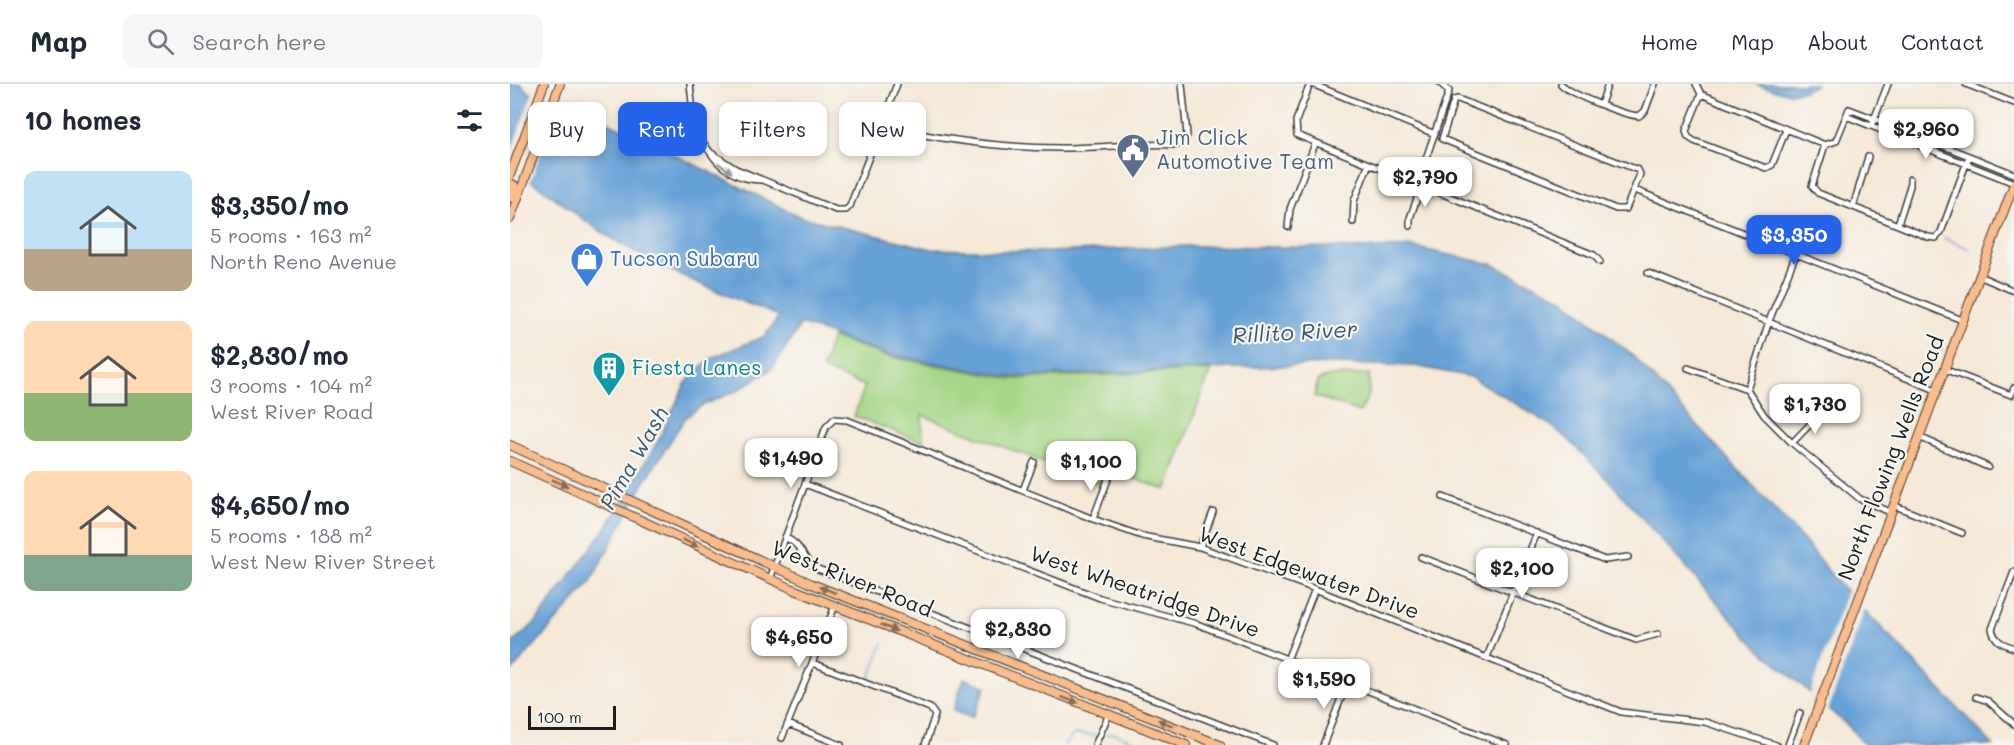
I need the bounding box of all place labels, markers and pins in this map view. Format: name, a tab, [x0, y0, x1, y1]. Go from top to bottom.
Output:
pin: $2,960	[1877, 109, 1975, 160]
place label: Jim Click Automotive Team	[1156, 123, 1334, 174]
public building icon: Jim Click Automotive Team	[1115, 132, 1151, 179]
pin: $2,790	[1376, 157, 1474, 208]
pin: $3,350	[1745, 215, 1843, 266]
shop icon: Tucson Subaru	[569, 241, 605, 288]
place label: Tucson Subaru	[610, 244, 758, 271]
building icon: Fiesta Lanes	[591, 350, 627, 397]
place label: Fiesta Lanes	[632, 353, 761, 380]
pin: $1,730	[1766, 384, 1864, 435]
pin: $1,490	[742, 438, 840, 489]
pin: $1,100	[1042, 441, 1140, 492]
pin: $2,100	[1473, 548, 1571, 599]
pin: $2,830	[969, 609, 1067, 660]
pin: $4,650	[750, 617, 848, 668]
pin: $1,590	[1275, 659, 1373, 710]

